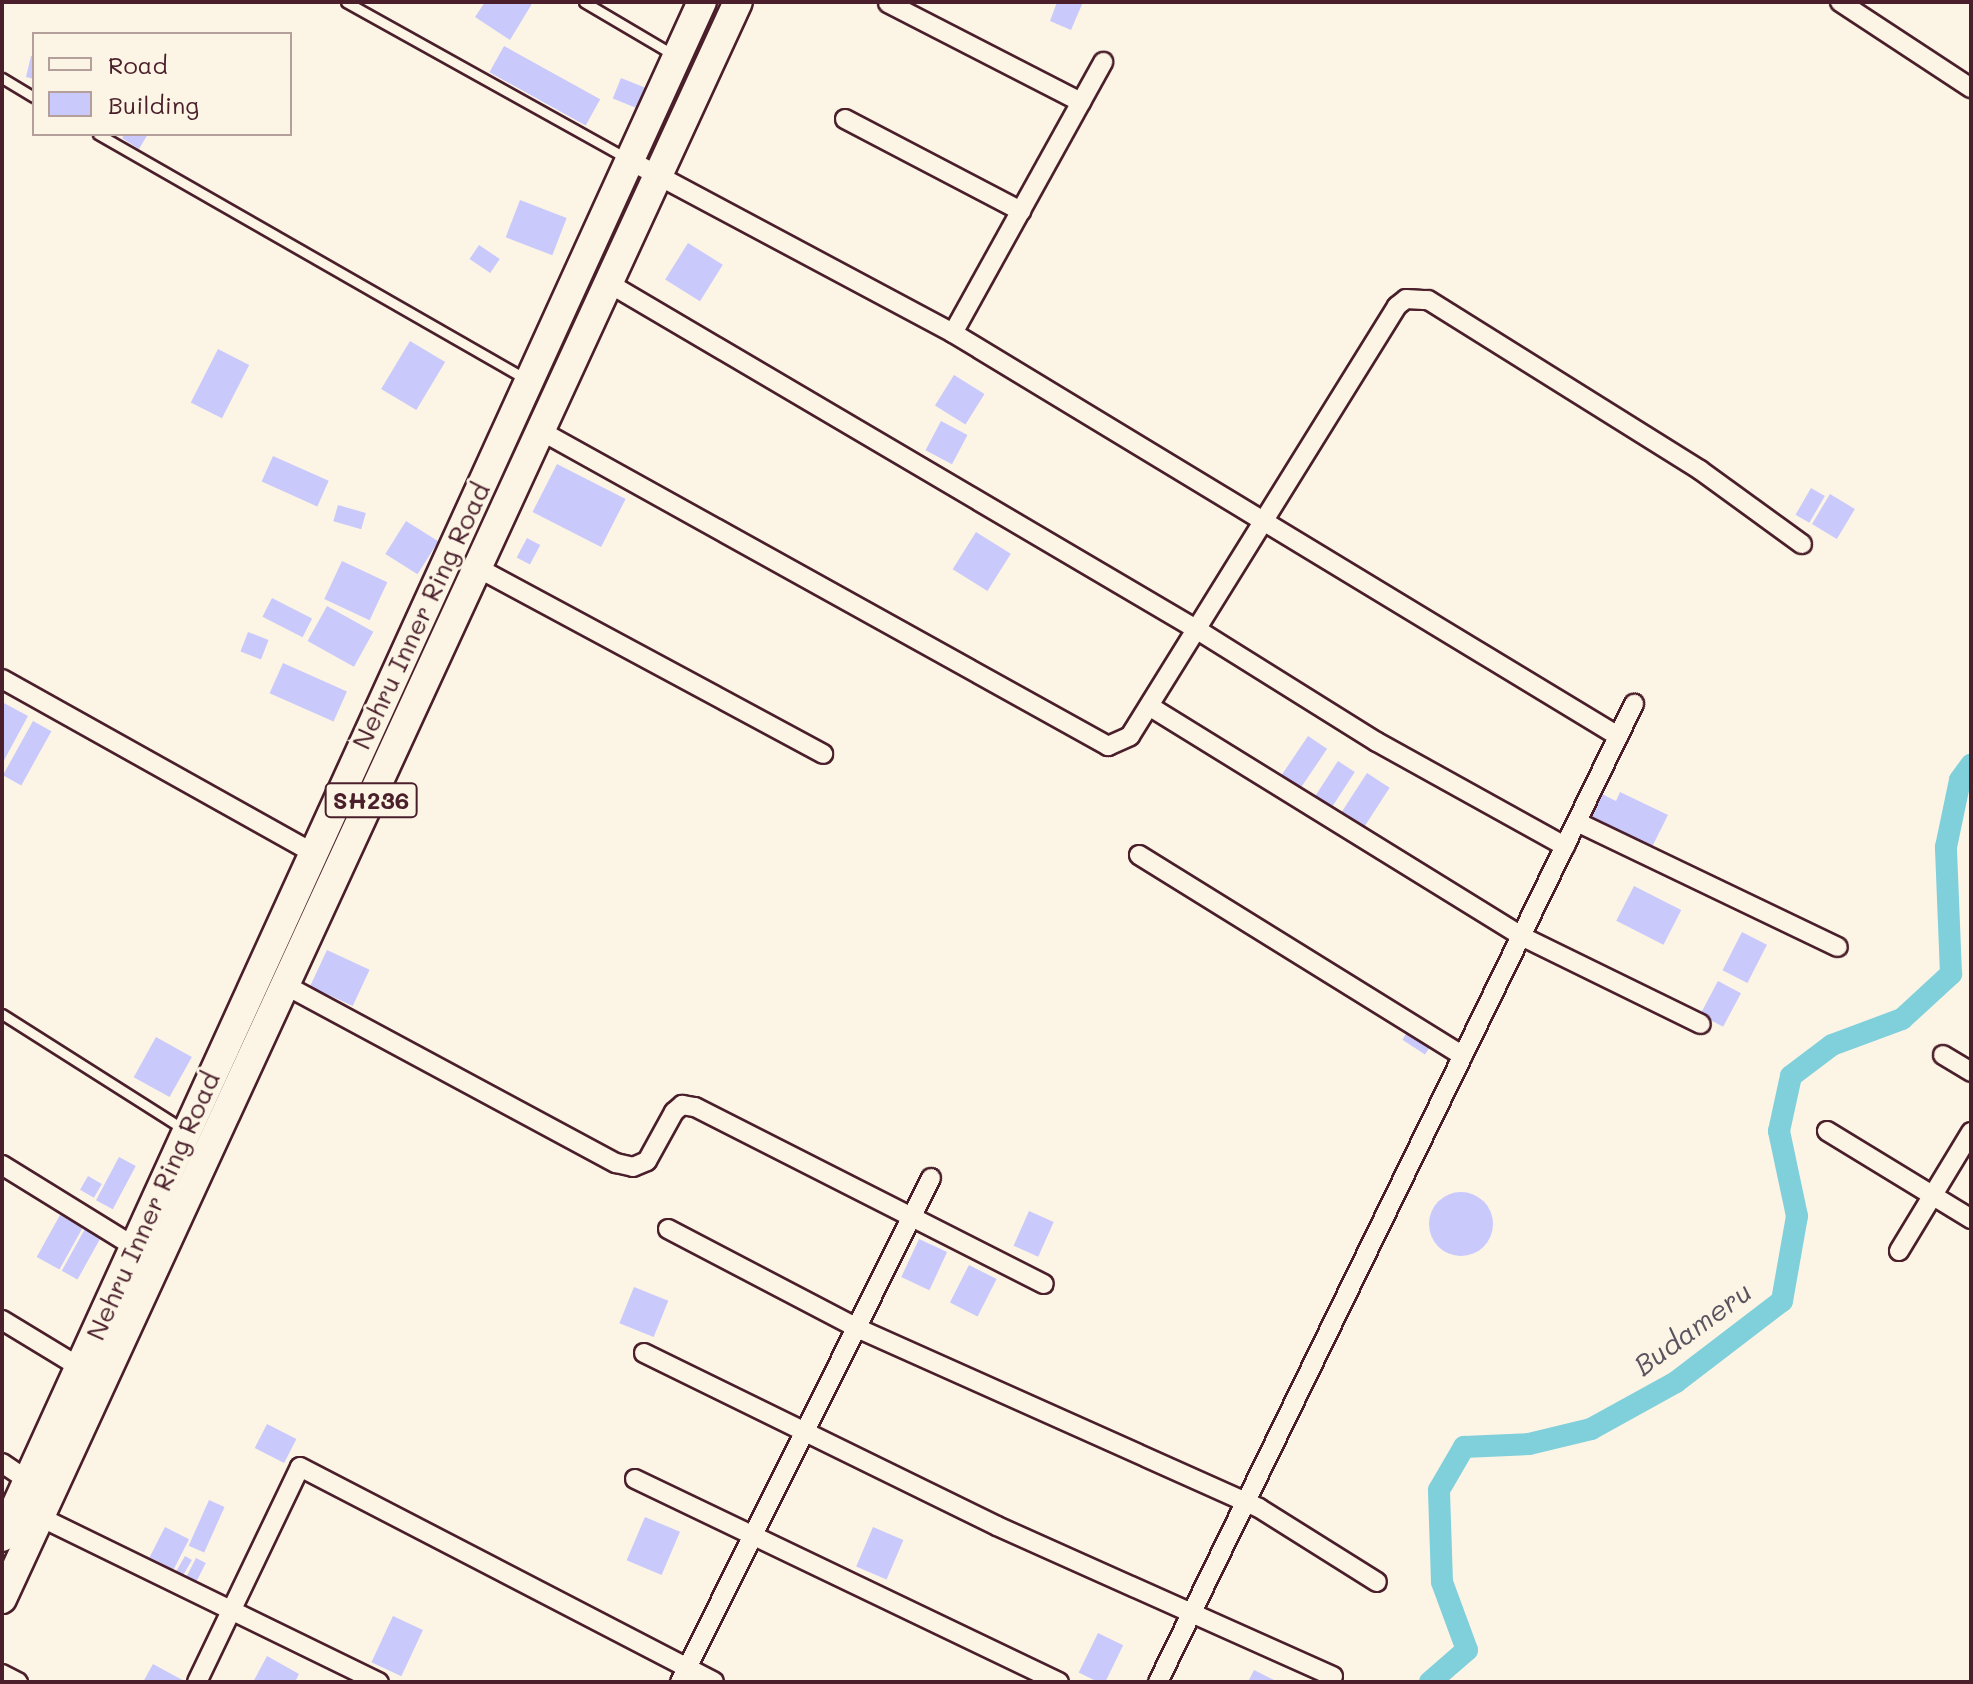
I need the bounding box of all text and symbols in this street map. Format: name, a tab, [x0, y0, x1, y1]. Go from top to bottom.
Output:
legend	[32, 32, 292, 136]
text: Road	[108, 49, 168, 80]
text: Building	[108, 89, 199, 120]
street label: Nehru Inner Ring Road	[345, 478, 497, 754]
road number: SH236	[323, 780, 419, 820]
street label: Nehru Inner Ring Road	[80, 1067, 226, 1345]
water label: Budameru	[1627, 1274, 1757, 1382]

